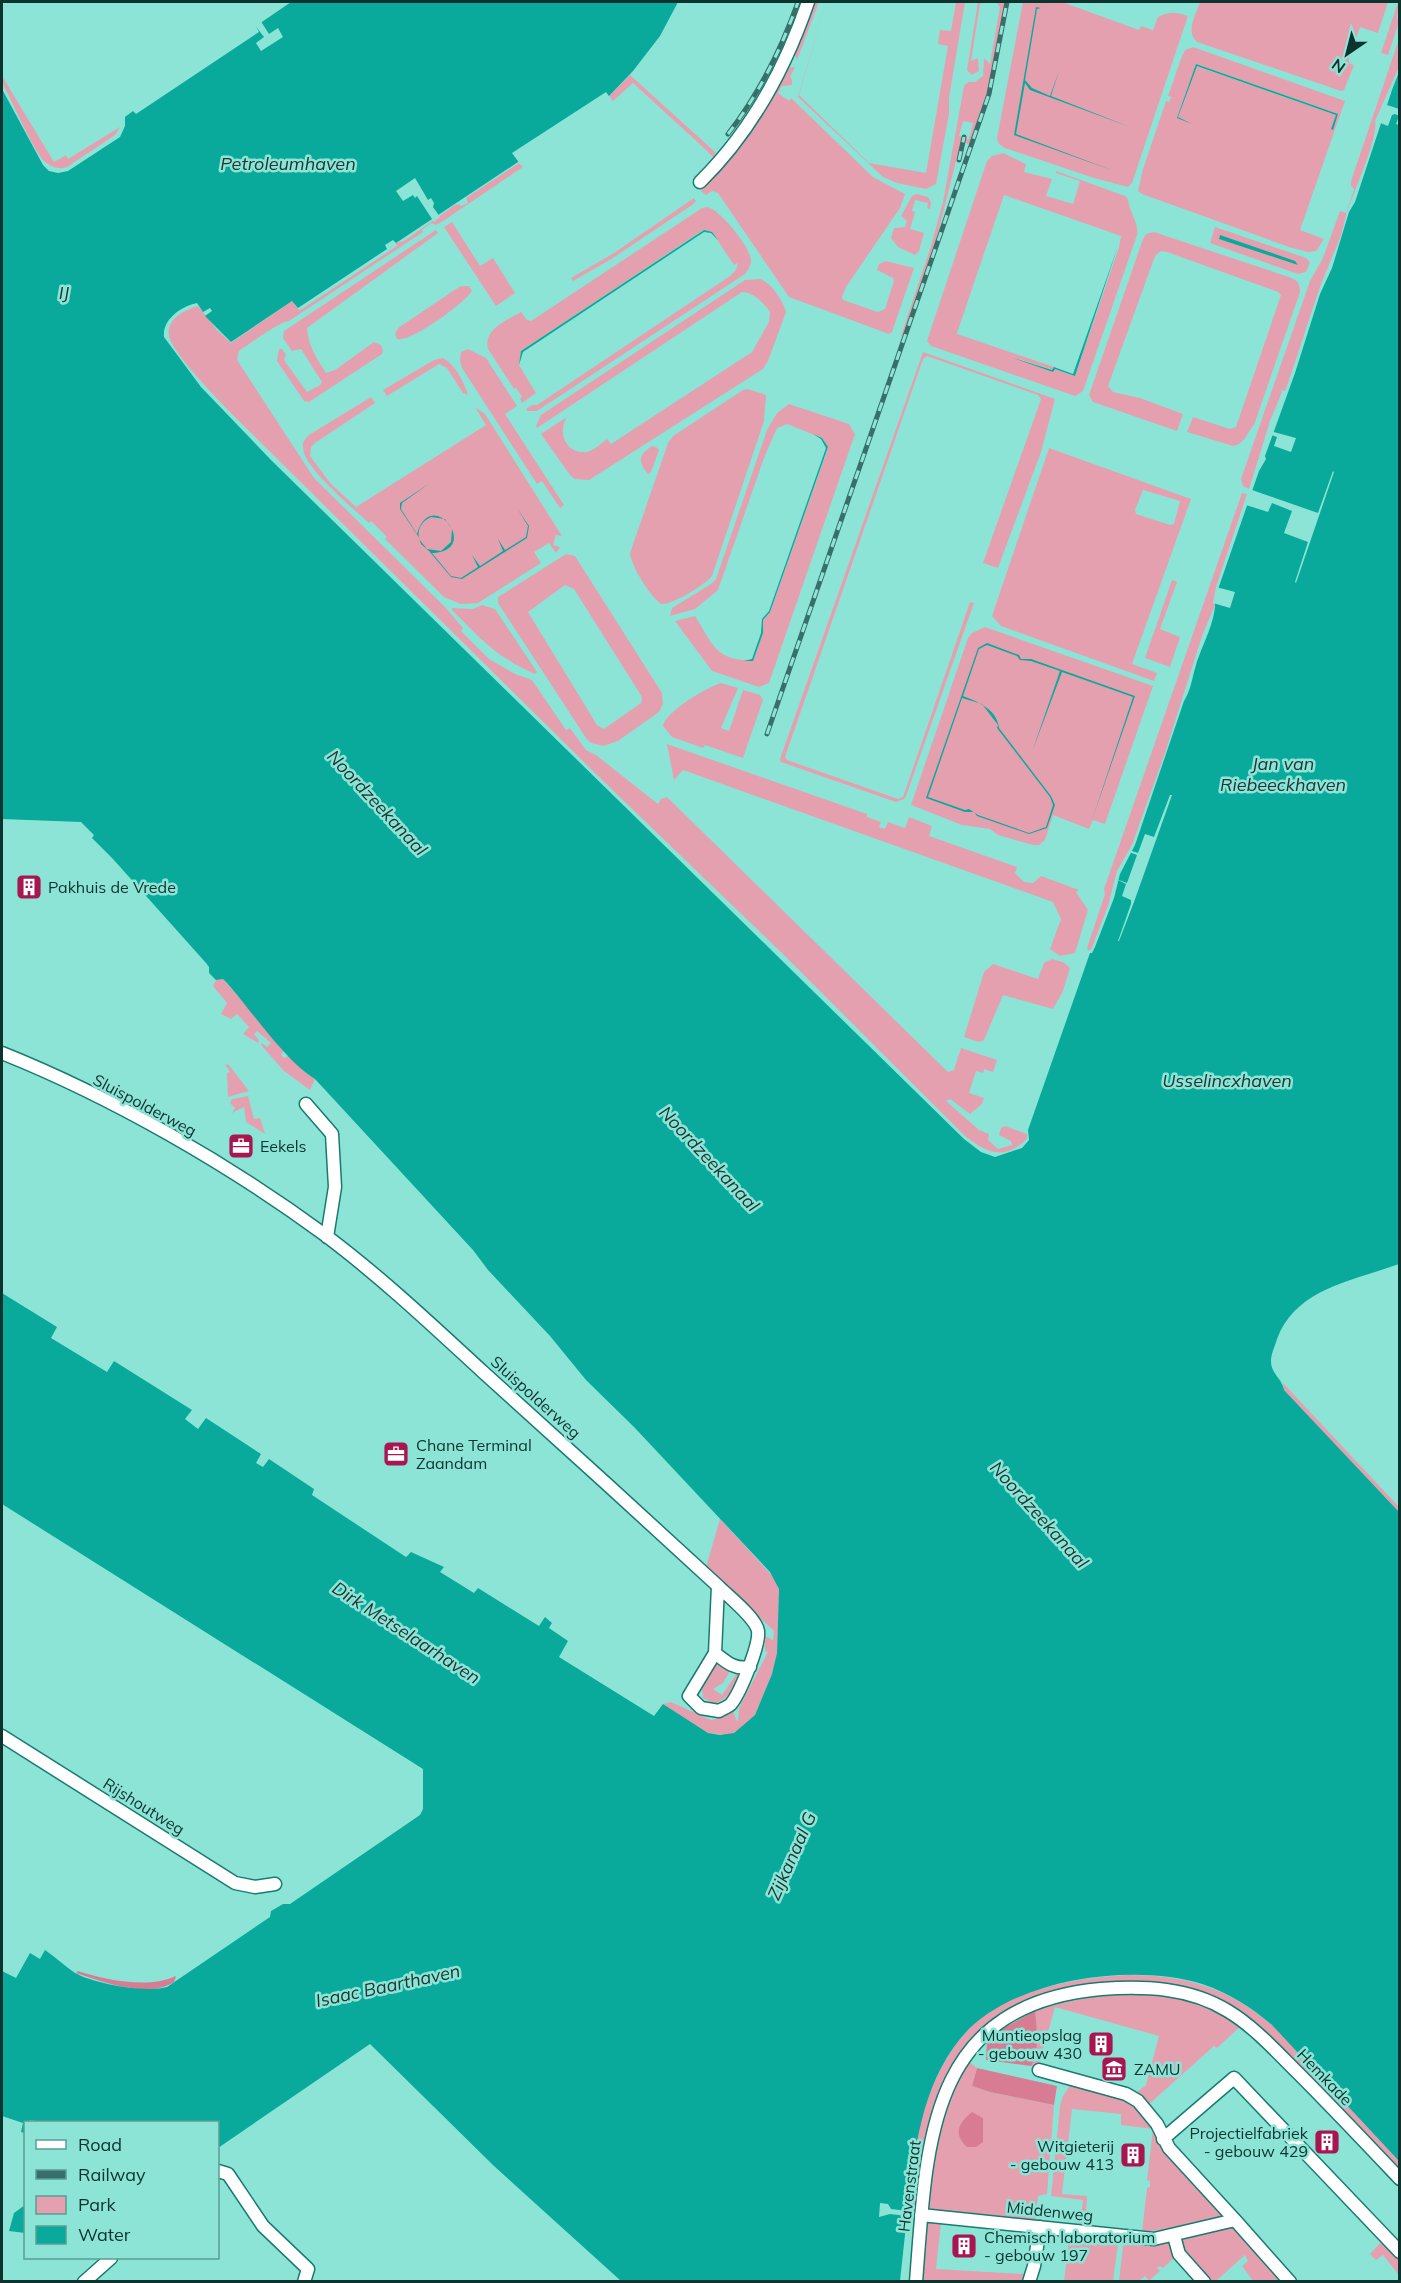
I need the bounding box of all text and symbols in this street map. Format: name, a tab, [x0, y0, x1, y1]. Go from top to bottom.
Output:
north arrow	[1317, 24, 1377, 84]
text: N	[1328, 55, 1349, 78]
water label: Petroleumhaven	[220, 152, 356, 175]
water label: IJ	[59, 281, 69, 304]
water label: Noordzeekanaal	[322, 745, 433, 861]
water label: Jan van Riebeeckhaven	[1220, 752, 1346, 796]
building icon: Pakhuis de Vrede	[14, 872, 44, 902]
place label: Pakhuis de Vrede	[48, 877, 176, 897]
street label: Sluispolderweg	[90, 1069, 200, 1141]
water label: Usselincxhaven	[1162, 1069, 1292, 1092]
water label: Noordzeekanaal	[654, 1101, 765, 1217]
office icon: Eekels	[226, 1131, 256, 1161]
place label: Eekels	[260, 1136, 307, 1156]
street label: Sluispolderweg	[487, 1351, 585, 1443]
place label: Chane Terminal Zaandam	[416, 1435, 532, 1473]
office icon: Chane Terminal Zaandam	[381, 1439, 411, 1469]
water label: Noordzeekanaal	[985, 1456, 1094, 1574]
water label: Dirk Metselaarhaven	[328, 1576, 485, 1689]
street label: Rijshoutweg	[100, 1773, 188, 1839]
water label: Zijkanaal G	[762, 1808, 821, 1903]
water label: Isaac Baarthaven	[314, 1959, 462, 2012]
place label: Muntieopslag - gebouw 430	[978, 2025, 1082, 2063]
building icon: Muntieopslag - gebouw 430	[1086, 2029, 1116, 2059]
street label: Hemkade	[1293, 2044, 1357, 2110]
museum icon: ZAMU	[1099, 2054, 1129, 2084]
place label: ZAMU	[1134, 2059, 1181, 2079]
legend	[24, 2121, 219, 2259]
place label: Projectielfabriek - gebouw 429	[1189, 2123, 1309, 2161]
building icon: Projectielfabriek - gebouw 429	[1312, 2127, 1342, 2157]
text: Road	[78, 2133, 122, 2156]
place label: Witgieterij - gebouw 413	[1010, 2136, 1114, 2174]
street label: Havenstraat	[893, 2139, 925, 2233]
building icon: Witgieterij - gebouw 413	[1118, 2140, 1148, 2170]
text: Railway	[78, 2163, 146, 2186]
text: Park	[78, 2193, 117, 2216]
street label: Middenweg	[1006, 2197, 1094, 2225]
text: Water	[78, 2223, 131, 2246]
place label: Chemisch laboratorium - gebouw 197	[984, 2227, 1155, 2265]
building icon: Chemisch laboratorium - gebouw 197	[949, 2231, 979, 2261]

